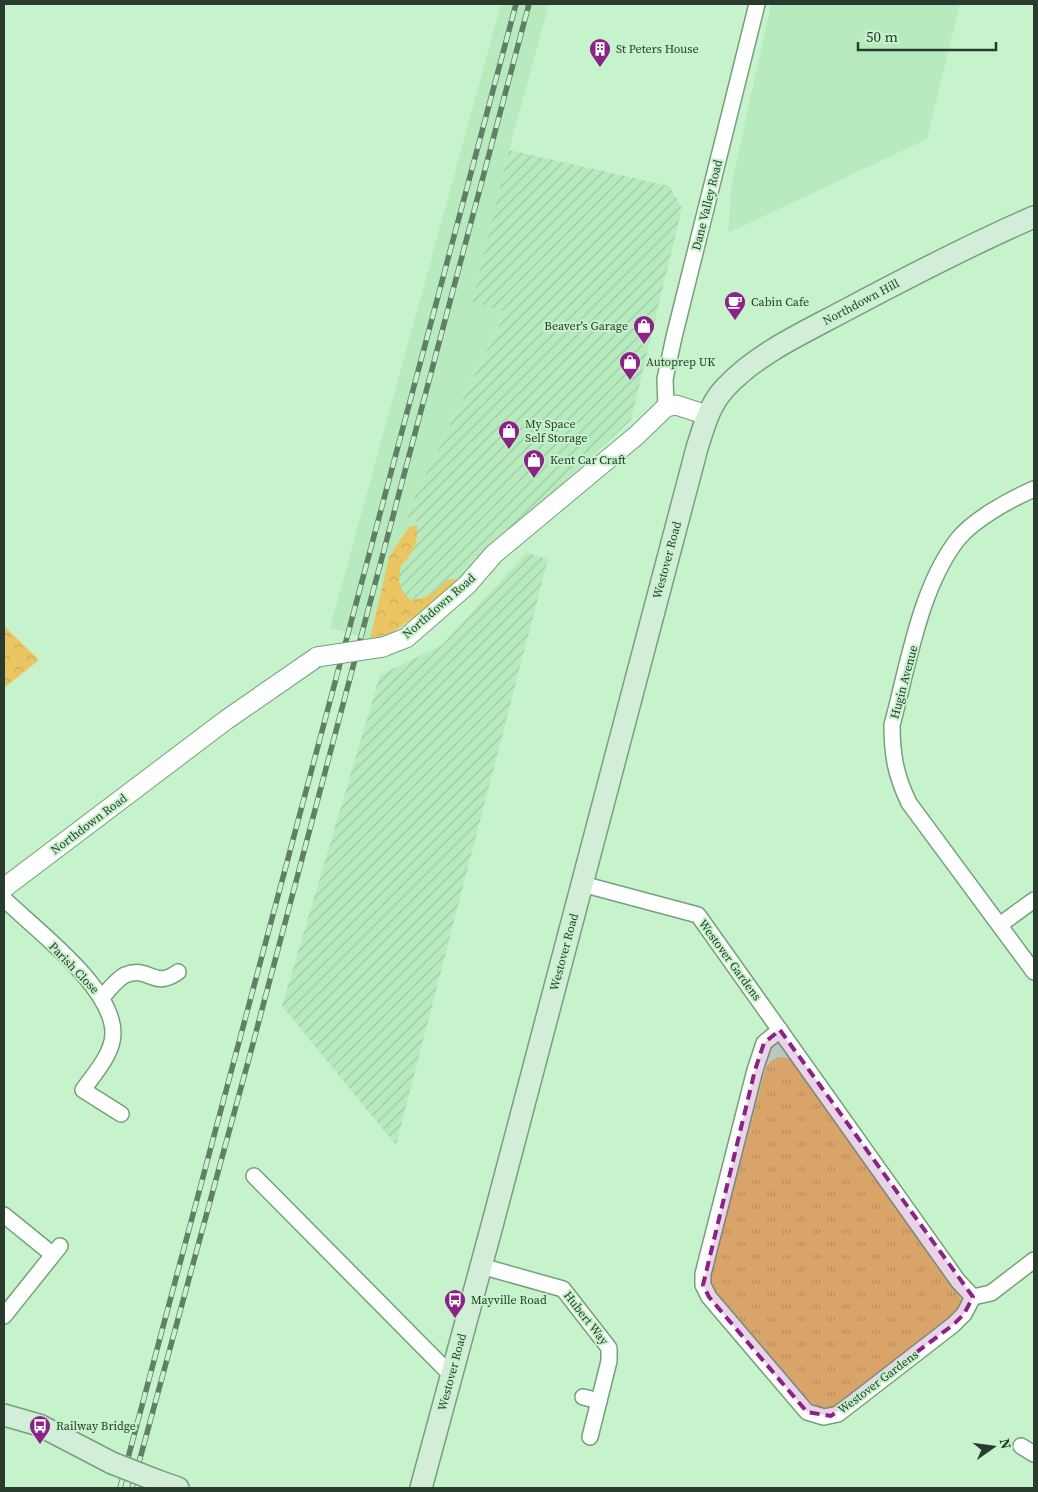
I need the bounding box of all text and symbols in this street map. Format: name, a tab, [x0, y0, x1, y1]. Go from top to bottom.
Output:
scale bar	[858, 20, 996, 52]
text: 50 m	[866, 26, 898, 47]
building icon: St Peters House	[588, 37, 612, 68]
place label: St Peters House	[616, 41, 699, 57]
street label: Dane Valley Road	[688, 158, 726, 252]
street label: Northdown Hill	[820, 275, 902, 329]
cafe icon: Cabin Cafe	[723, 290, 747, 321]
place label: Cabin Cafe	[751, 294, 809, 310]
shop icon: Beaver's Garage	[632, 314, 656, 345]
place label: Beaver's Garage	[544, 318, 628, 334]
shop icon: Autoprep UK	[618, 350, 642, 381]
place label: Autoprep UK	[646, 354, 715, 370]
place label: My Space Self Storage	[525, 416, 587, 446]
shop icon: My Space Self Storage	[497, 419, 521, 450]
shop icon: Kent Car Craft	[522, 448, 546, 479]
place label: Kent Car Craft	[550, 452, 626, 468]
street label: Westover Road	[649, 519, 685, 600]
street label: Northdown Road	[399, 570, 479, 642]
street label: Hugin Avenue	[887, 644, 921, 720]
street label: Northdown Road	[48, 790, 131, 858]
street label: Westover Road	[546, 911, 582, 992]
street label: Westover Gardens	[695, 916, 765, 1004]
street label: Parish Close	[45, 939, 103, 997]
bus stop icon: Mayville Road	[443, 1288, 467, 1319]
street label: Hubert Way	[560, 1288, 612, 1349]
place label: Mayville Road	[471, 1292, 547, 1308]
street label: Westover Road	[434, 1331, 470, 1412]
street label: Westover Gardens	[834, 1346, 922, 1418]
bus stop icon: Railway Bridge	[28, 1414, 52, 1445]
place label: Railway Bridge	[56, 1418, 136, 1434]
north arrow	[968, 1422, 1018, 1472]
text: N	[995, 1436, 1017, 1451]

